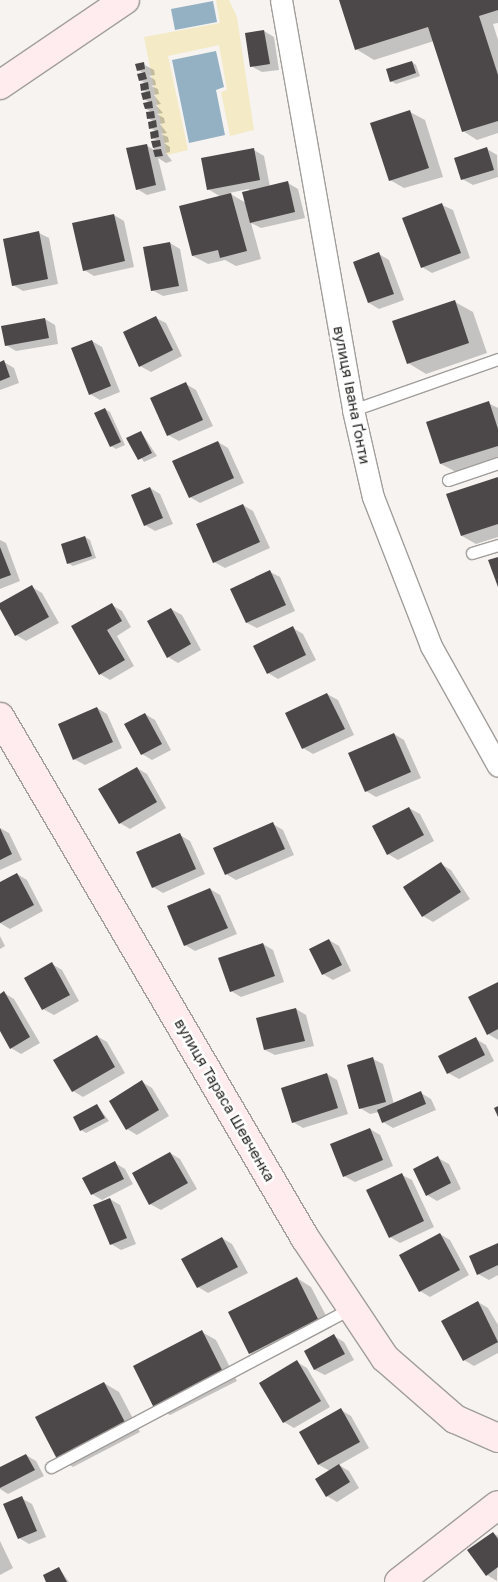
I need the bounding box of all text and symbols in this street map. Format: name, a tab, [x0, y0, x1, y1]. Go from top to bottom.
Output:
street label: вулиця Івана Ґонти	[330, 324, 374, 466]
street label: вулиця Тараса Шевченка	[171, 1015, 279, 1185]

